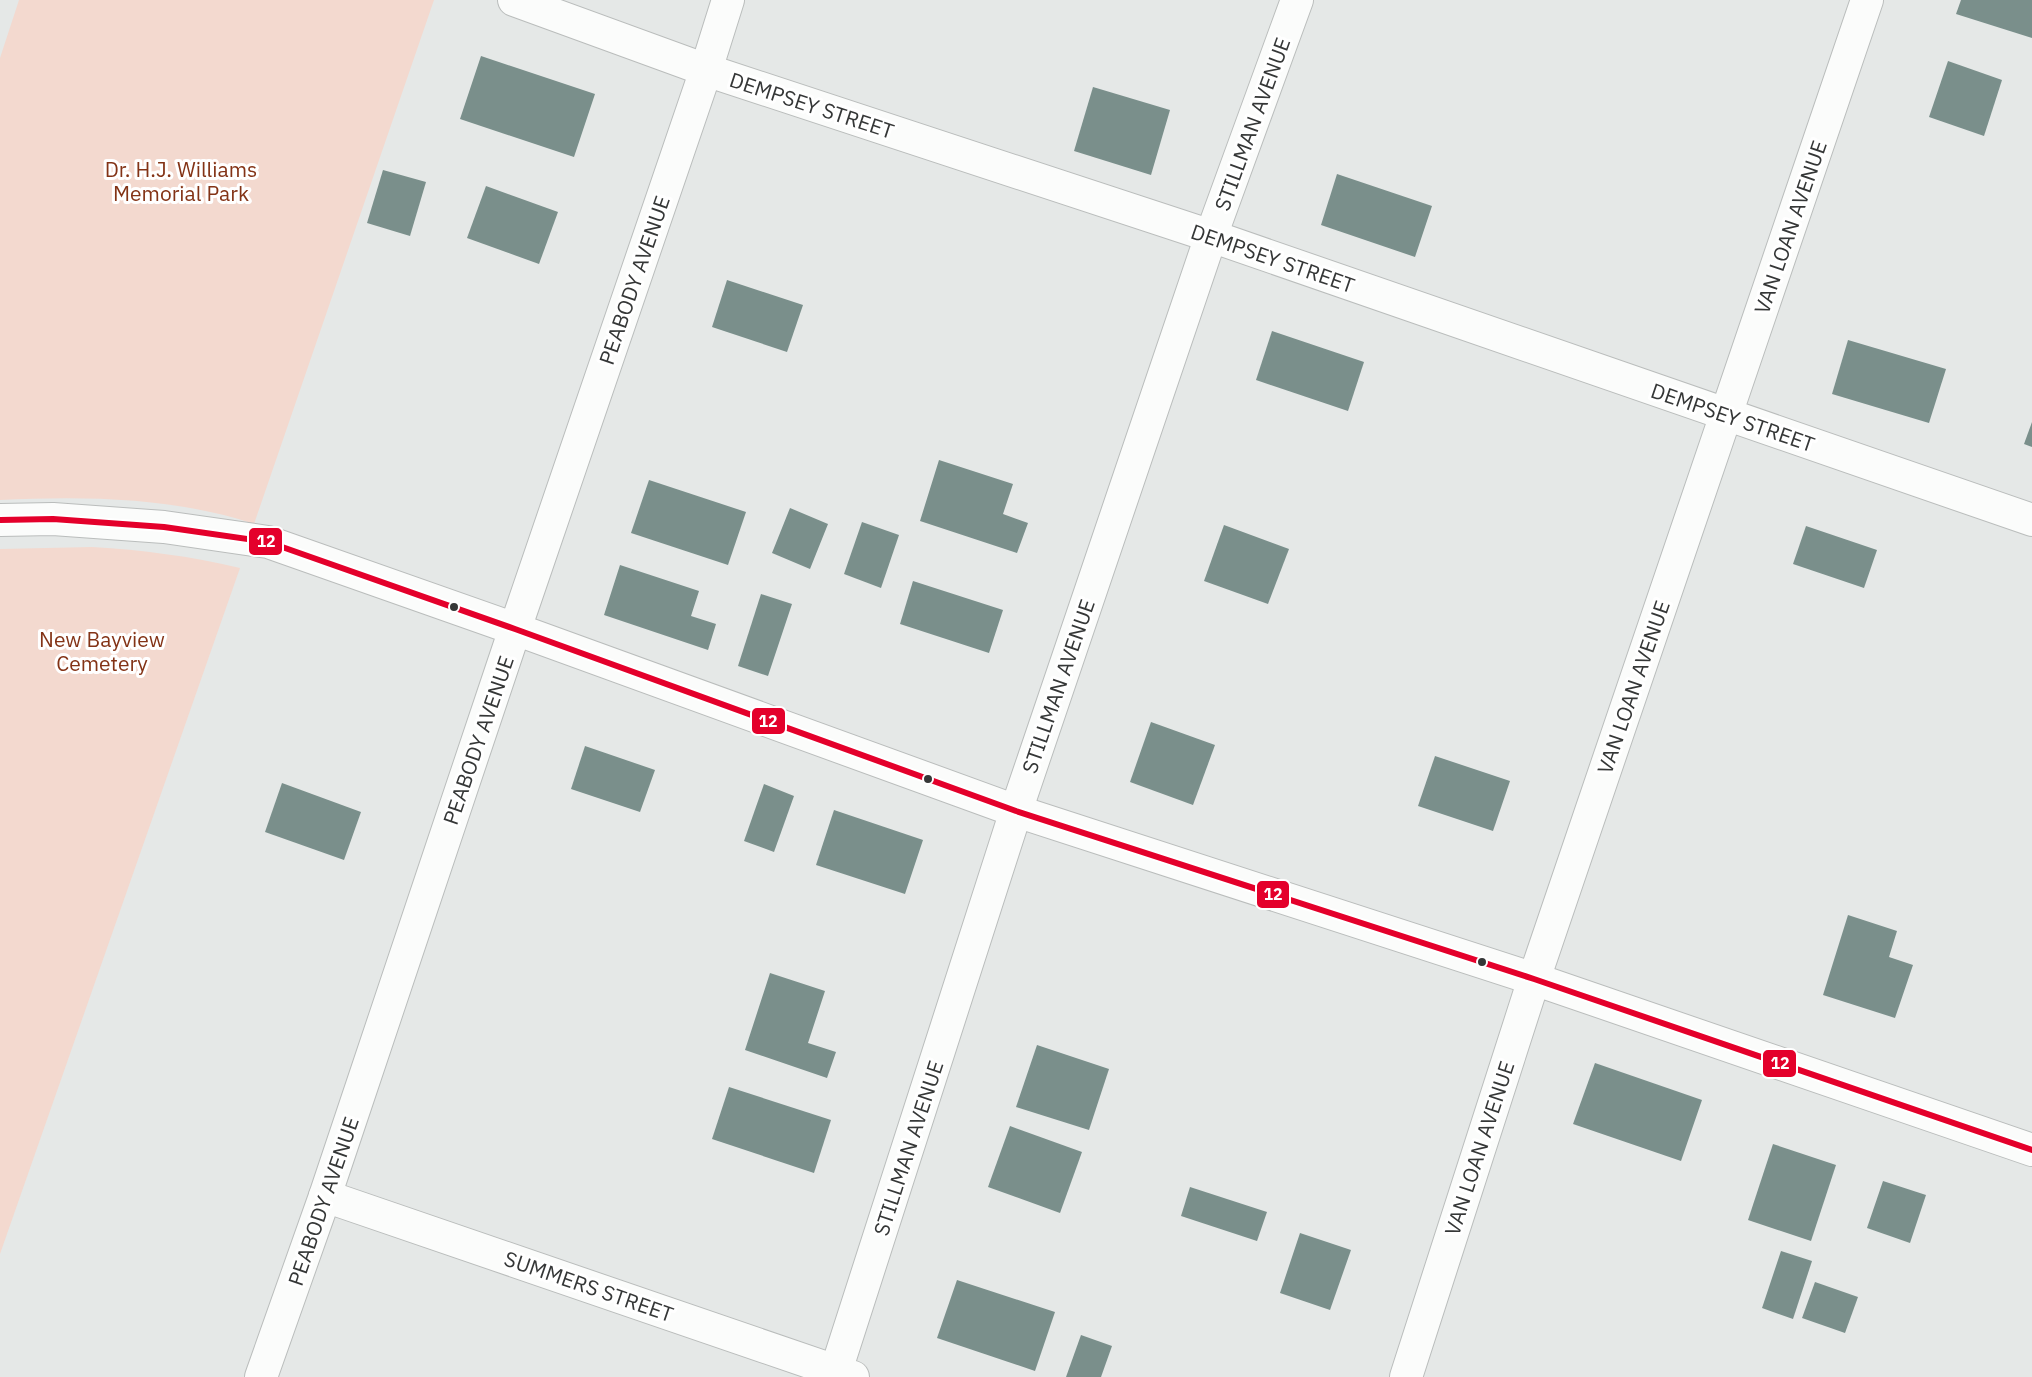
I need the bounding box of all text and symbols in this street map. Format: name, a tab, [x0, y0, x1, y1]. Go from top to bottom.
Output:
street label: STILLMAN AVENUE	[1208, 33, 1296, 215]
street label: DEMPSEY STREET	[726, 65, 898, 145]
street label: VAN LOAN AVENUE	[1747, 136, 1833, 318]
park label: Dr. H.J. Williams Memorial Park	[105, 155, 257, 207]
street label: PEABODY AVENUE	[592, 192, 676, 368]
street label: DEMPSEY STREET	[1187, 217, 1359, 299]
street label: DEMPSEY STREET	[1647, 376, 1819, 458]
line badge: 12	[248, 527, 283, 556]
text: 12	[256, 531, 276, 551]
street label: STILLMAN AVENUE	[1015, 595, 1101, 777]
street label: VAN LOAN AVENUE	[1590, 596, 1676, 778]
unlabelled marker	[448, 601, 460, 613]
park label: New Bayview Cemetery	[39, 625, 165, 677]
street label: PEABODY AVENUE	[436, 652, 520, 828]
line badge: 12	[751, 707, 786, 735]
text: 12	[758, 711, 778, 731]
unlabelled marker	[922, 773, 934, 785]
line badge: 12	[1256, 880, 1290, 909]
text: 12	[1263, 884, 1283, 904]
unlabelled marker	[1476, 956, 1488, 968]
line badge: 12	[1762, 1049, 1797, 1078]
text: 12	[1770, 1053, 1790, 1073]
street label: STILLMAN AVENUE	[866, 1057, 950, 1239]
street label: VAN LOAN AVENUE	[1438, 1057, 1520, 1239]
street label: PEABODY AVENUE	[281, 1113, 365, 1289]
street label: SUMMERS STREET	[501, 1244, 677, 1328]

